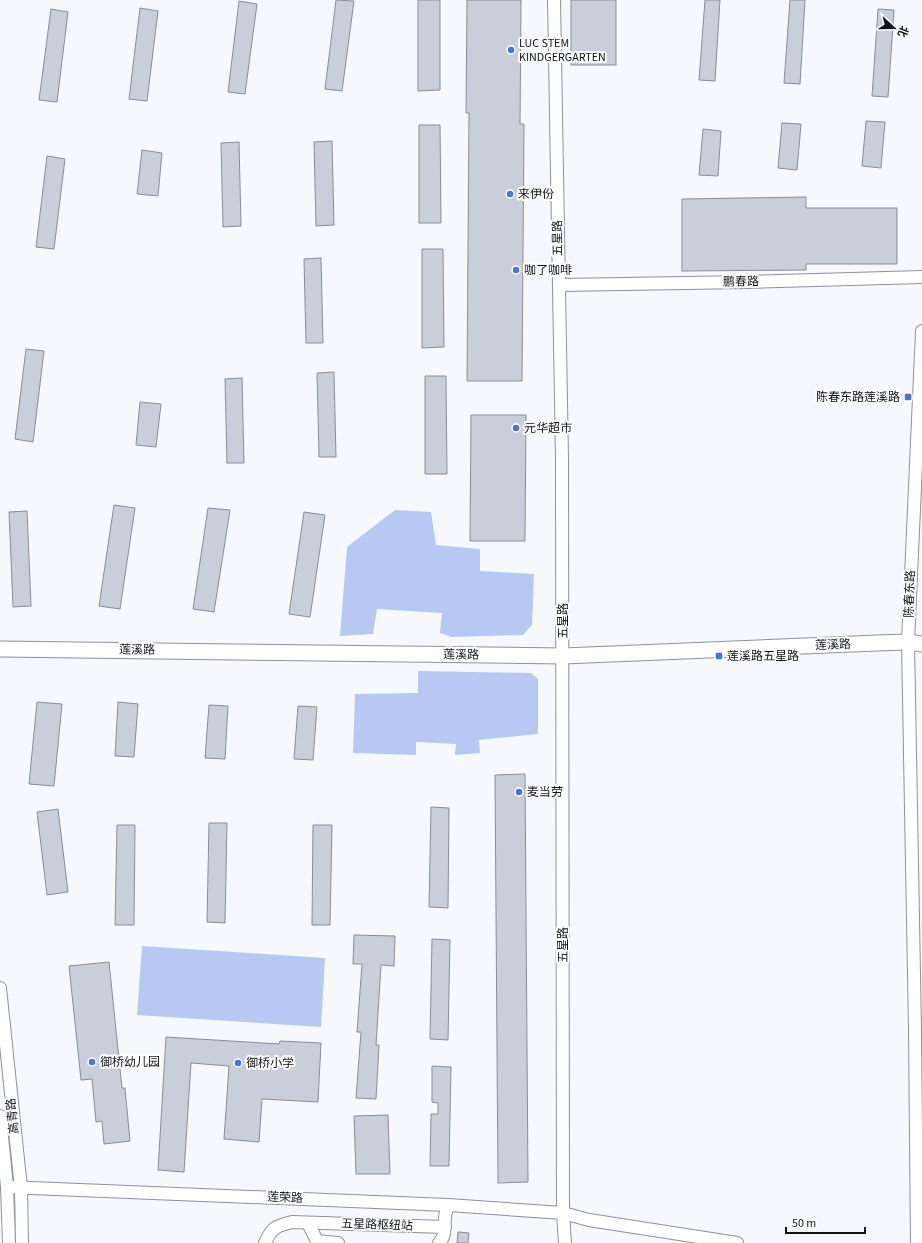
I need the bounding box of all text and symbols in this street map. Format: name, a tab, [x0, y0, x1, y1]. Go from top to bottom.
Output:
north arrow	[874, 8, 914, 48]
text: 北	[894, 24, 912, 39]
place label: LUC STEM KINDGERGARTEN	[519, 35, 606, 66]
marker: LUC STEM KINDGERGARTEN	[506, 45, 516, 55]
place label: 来伊份	[518, 186, 554, 203]
marker: 来伊份	[505, 189, 515, 199]
street label: 五星路	[549, 220, 567, 256]
place label: 咖了咖啡	[524, 262, 572, 279]
marker: 咖了咖啡	[511, 265, 521, 275]
street label: 鹏春路	[723, 273, 759, 291]
place label: 陈春东路莲溪路	[816, 389, 900, 406]
marker: 陈春东路莲溪路	[903, 392, 913, 402]
place label: 元华超市	[524, 420, 572, 437]
marker: 元华超市	[511, 423, 521, 433]
street label: 陈春东路	[901, 570, 919, 618]
street label: 五星路	[555, 603, 572, 639]
street label: 莲溪路	[815, 636, 851, 654]
street label: 莲溪路	[119, 641, 155, 659]
street label: 莲溪路	[443, 646, 479, 664]
place label: 莲溪路五星路	[727, 648, 799, 665]
marker: 莲溪路五星路	[714, 651, 724, 661]
place label: 麦当劳	[527, 784, 563, 801]
marker: 麦当劳	[514, 787, 524, 797]
street label: 五星路	[555, 927, 572, 963]
place label: 御桥幼儿园	[100, 1054, 160, 1071]
place label: 御桥小学	[246, 1055, 294, 1072]
marker: 御桥幼儿园	[87, 1057, 97, 1067]
marker: 御桥小学	[233, 1058, 243, 1068]
street label: 高青路	[3, 1097, 23, 1135]
street label: 莲荣路	[267, 1189, 303, 1207]
scale bar	[786, 1209, 865, 1235]
street label: 五星路枢纽站	[341, 1215, 413, 1235]
text: 50 m	[792, 1215, 816, 1232]

